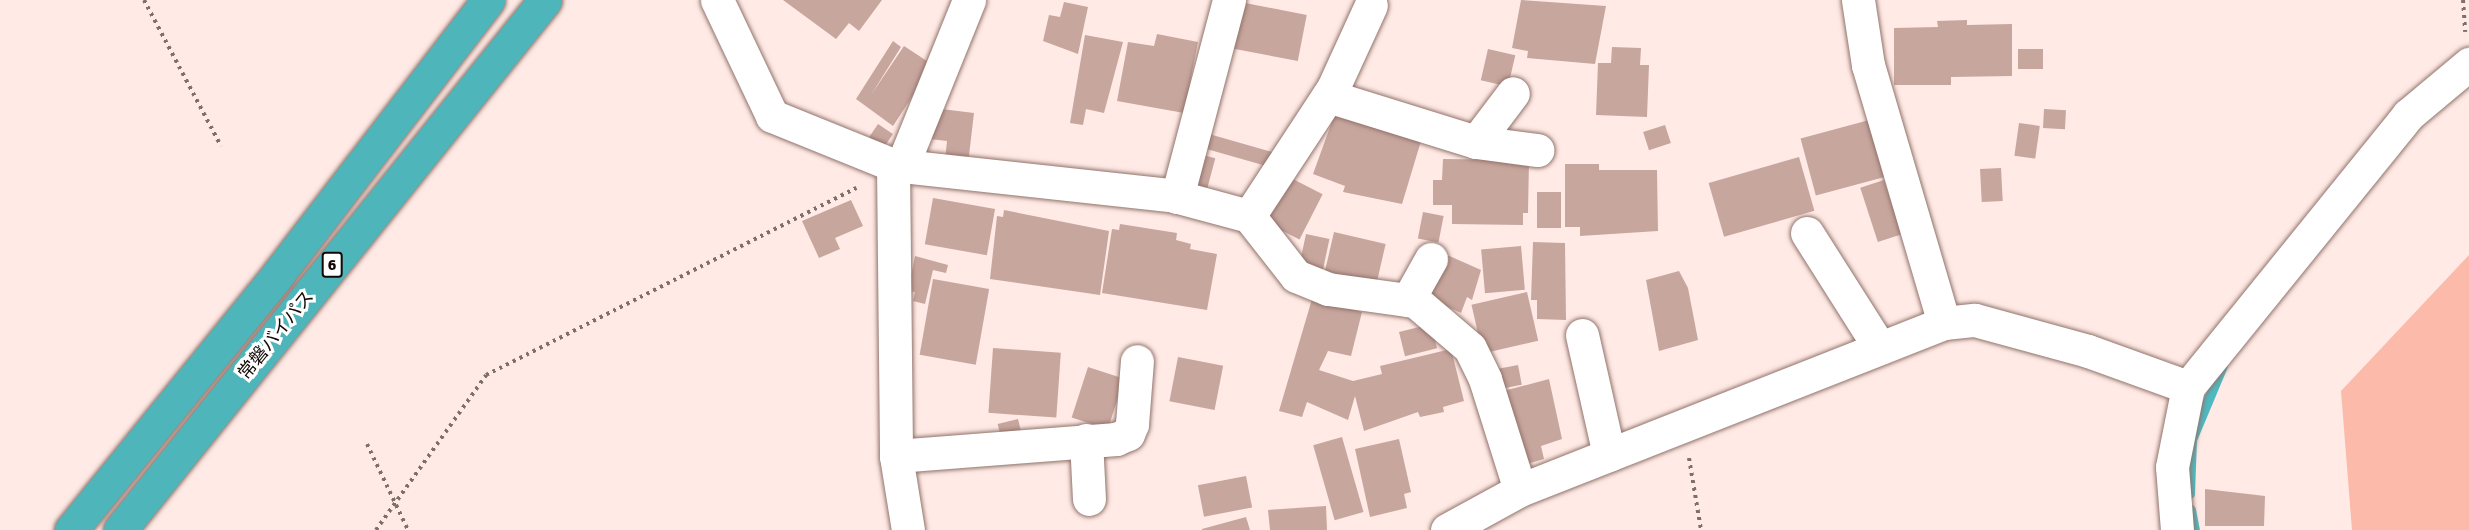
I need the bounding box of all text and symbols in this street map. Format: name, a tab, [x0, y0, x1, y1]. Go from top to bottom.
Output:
road number: 6	[322, 252, 342, 278]
street label: 常磐バイパス	[234, 286, 318, 384]

